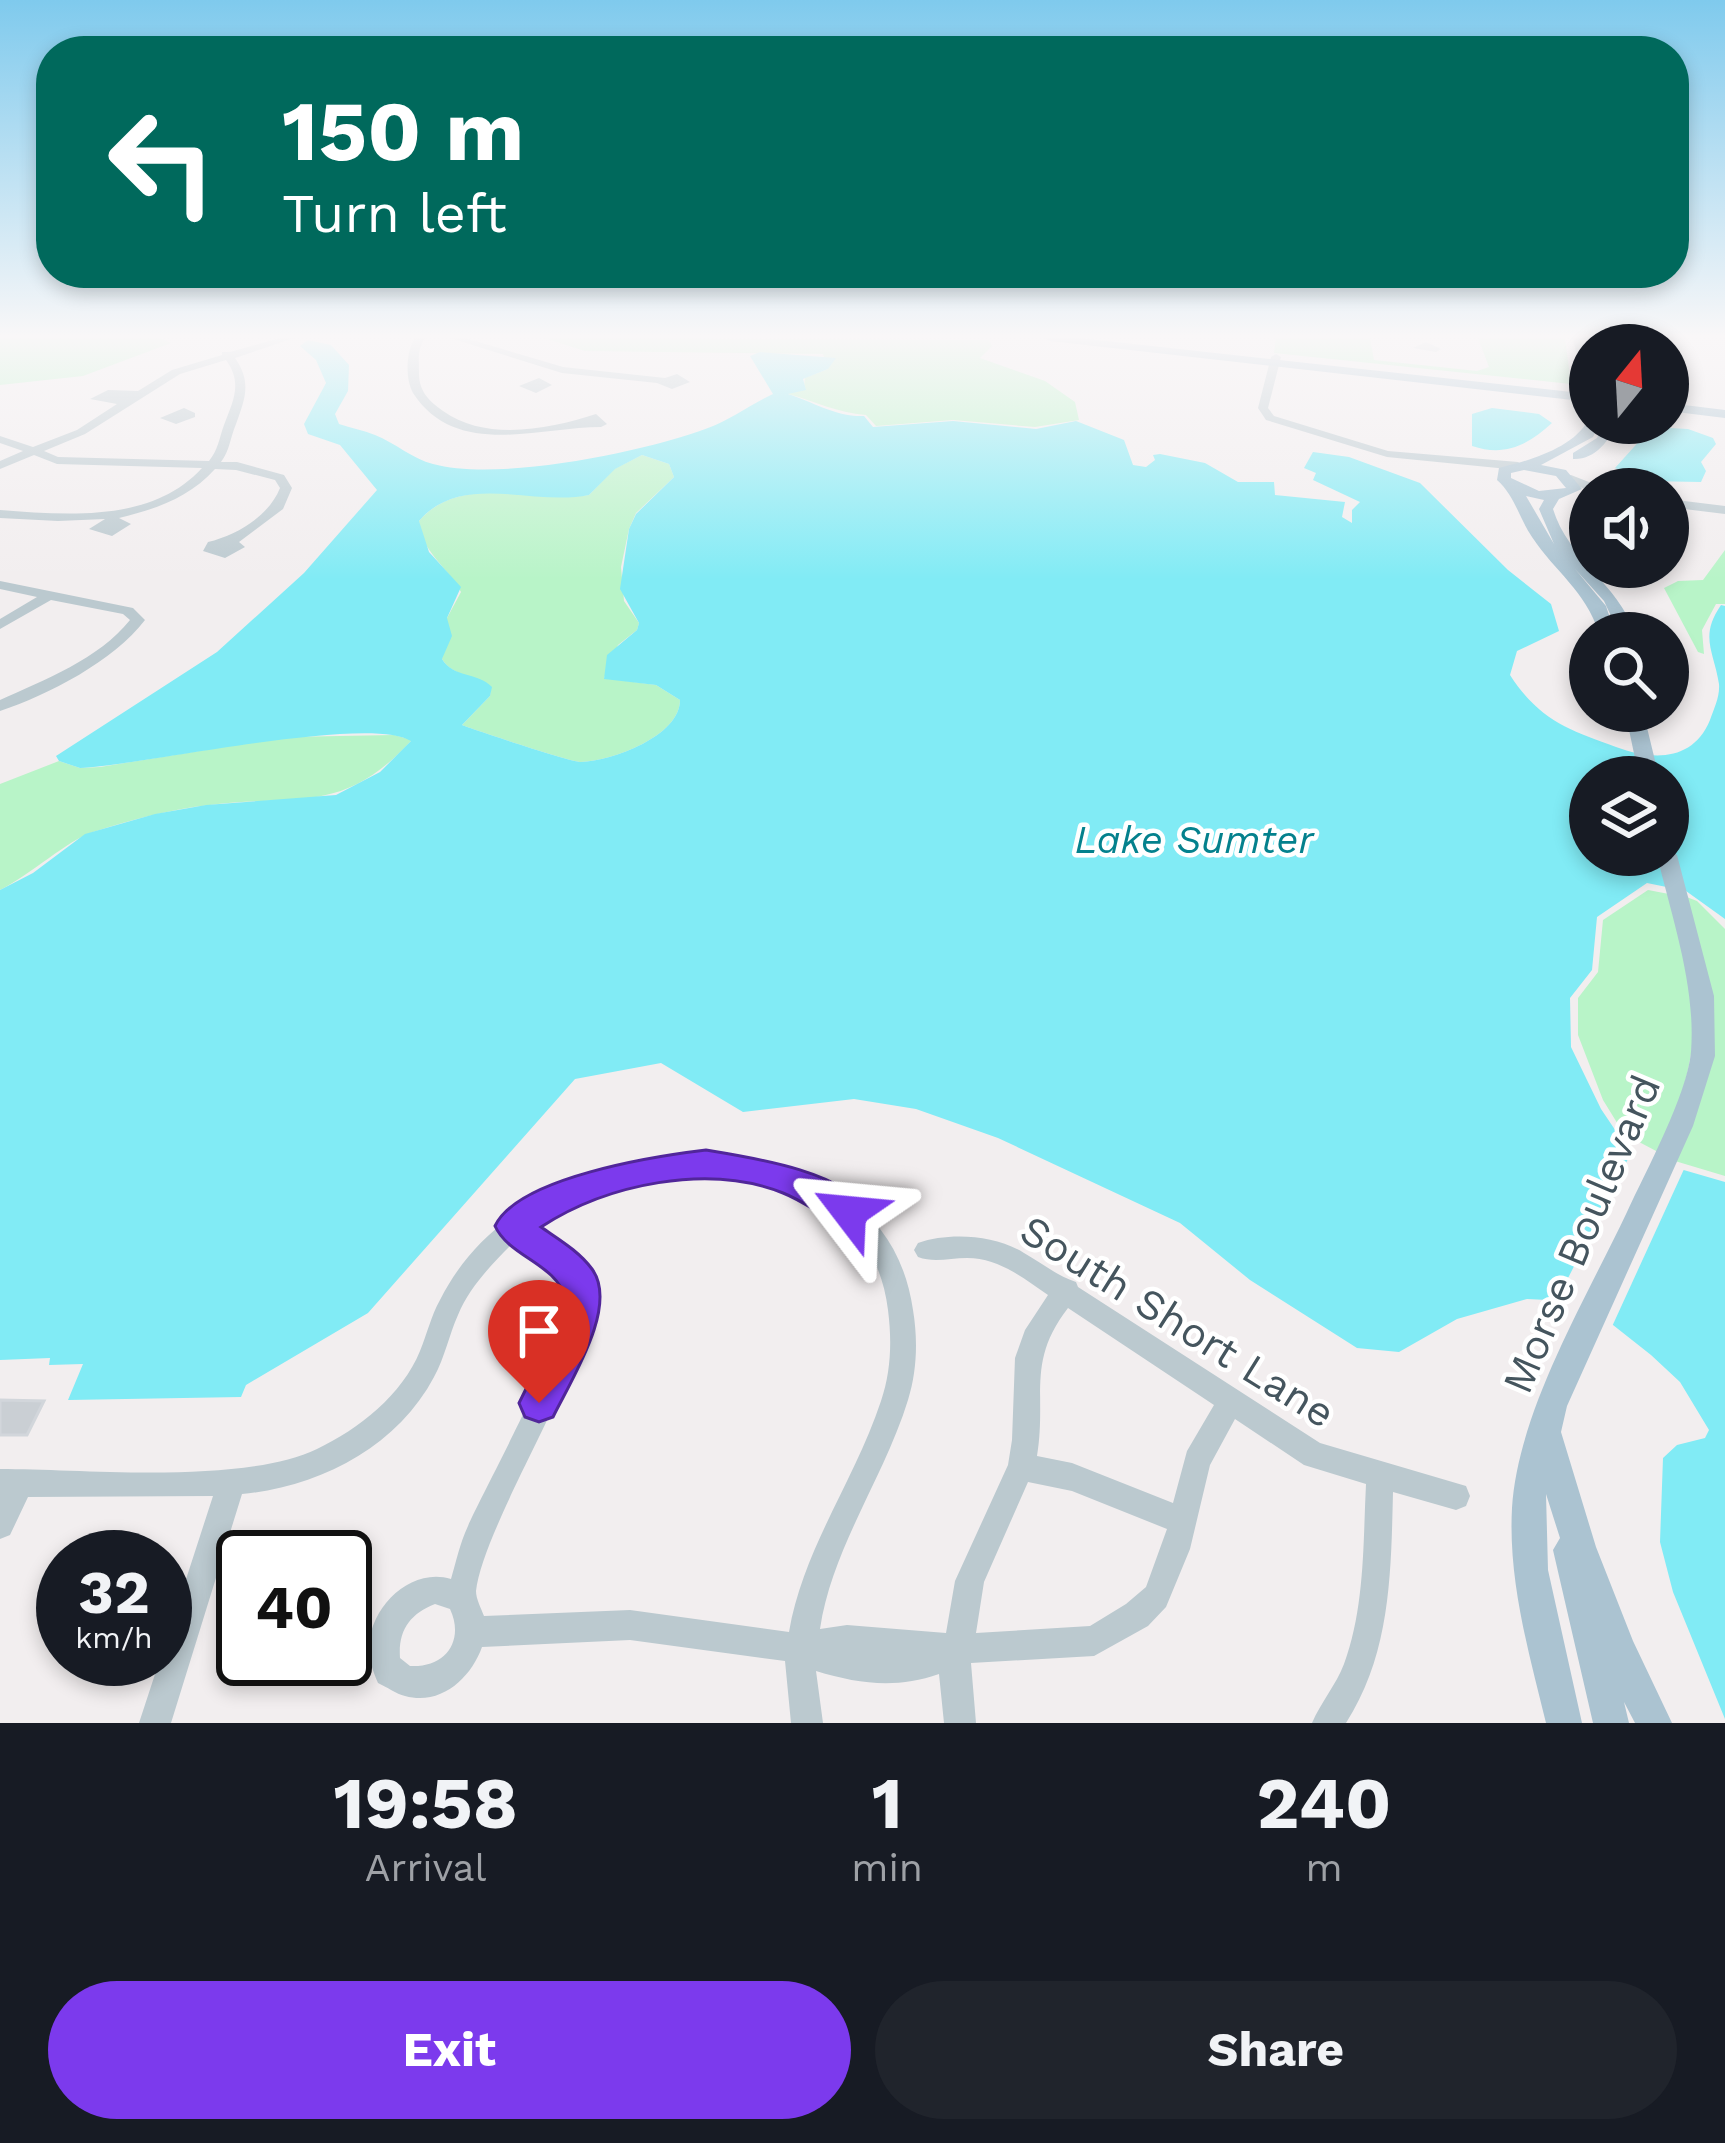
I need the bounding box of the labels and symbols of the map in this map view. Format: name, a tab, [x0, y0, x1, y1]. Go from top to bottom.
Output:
north arrow	[1569, 324, 1689, 444]
water label: Lake Sumter	[1074, 817, 1315, 862]
street label: Morse Boulevard	[1492, 1068, 1671, 1401]
position arrow	[786, 1149, 912, 1275]
street label: South Short Lane	[1012, 1205, 1344, 1438]
pin	[488, 1280, 590, 1403]
speed limit sign: 40	[216, 1530, 372, 1686]

